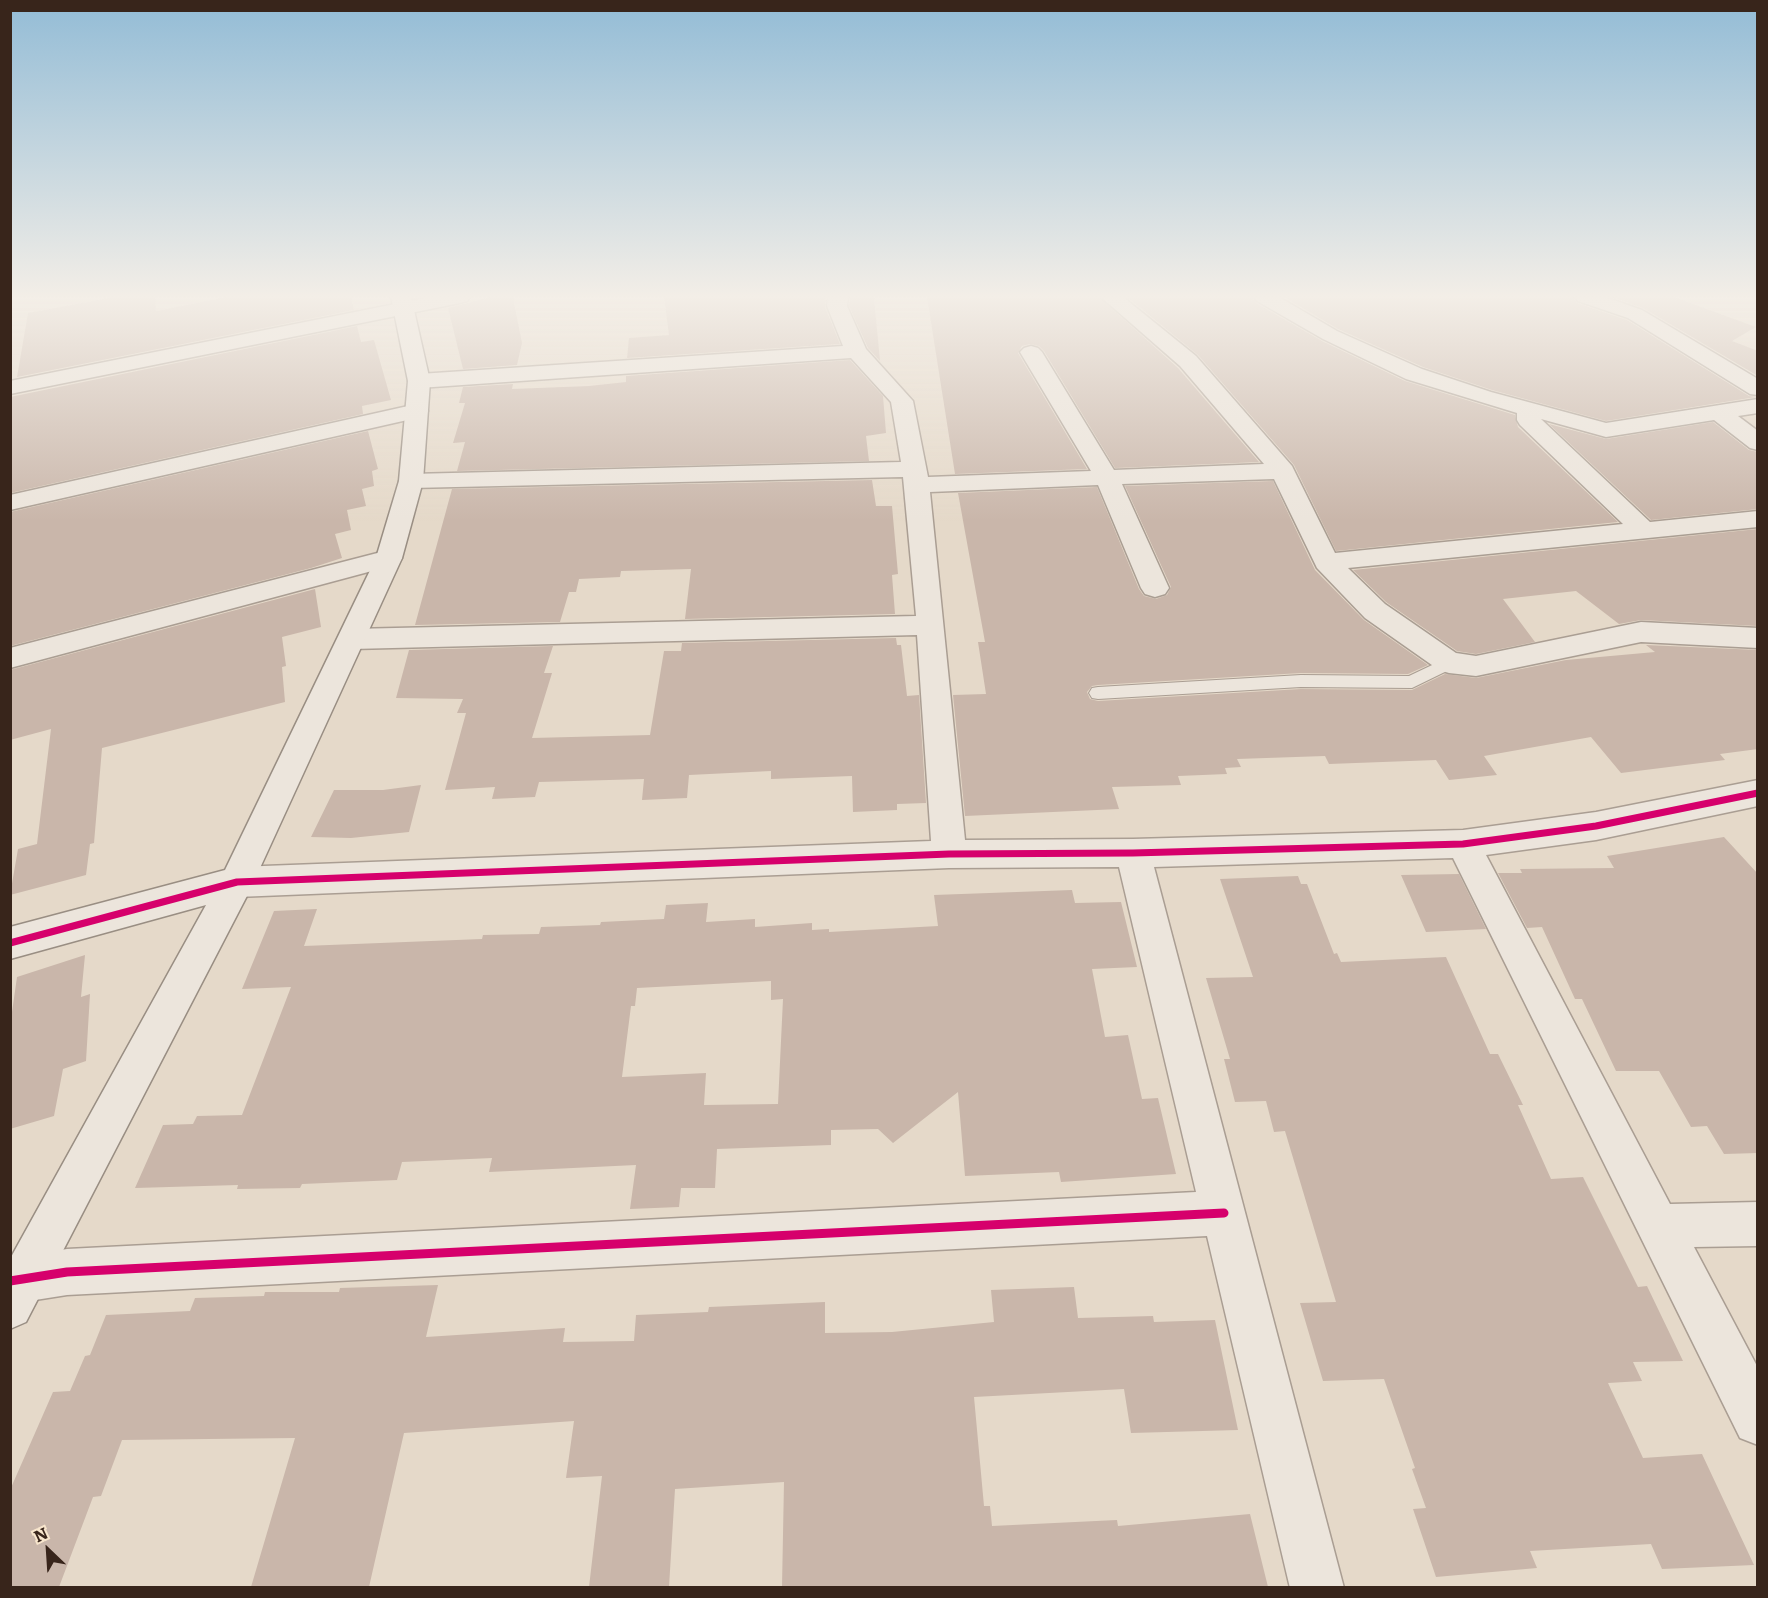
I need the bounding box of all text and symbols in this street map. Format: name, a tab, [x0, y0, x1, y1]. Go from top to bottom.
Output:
north arrow	[18, 1520, 78, 1580]
text: N	[29, 1520, 52, 1547]

